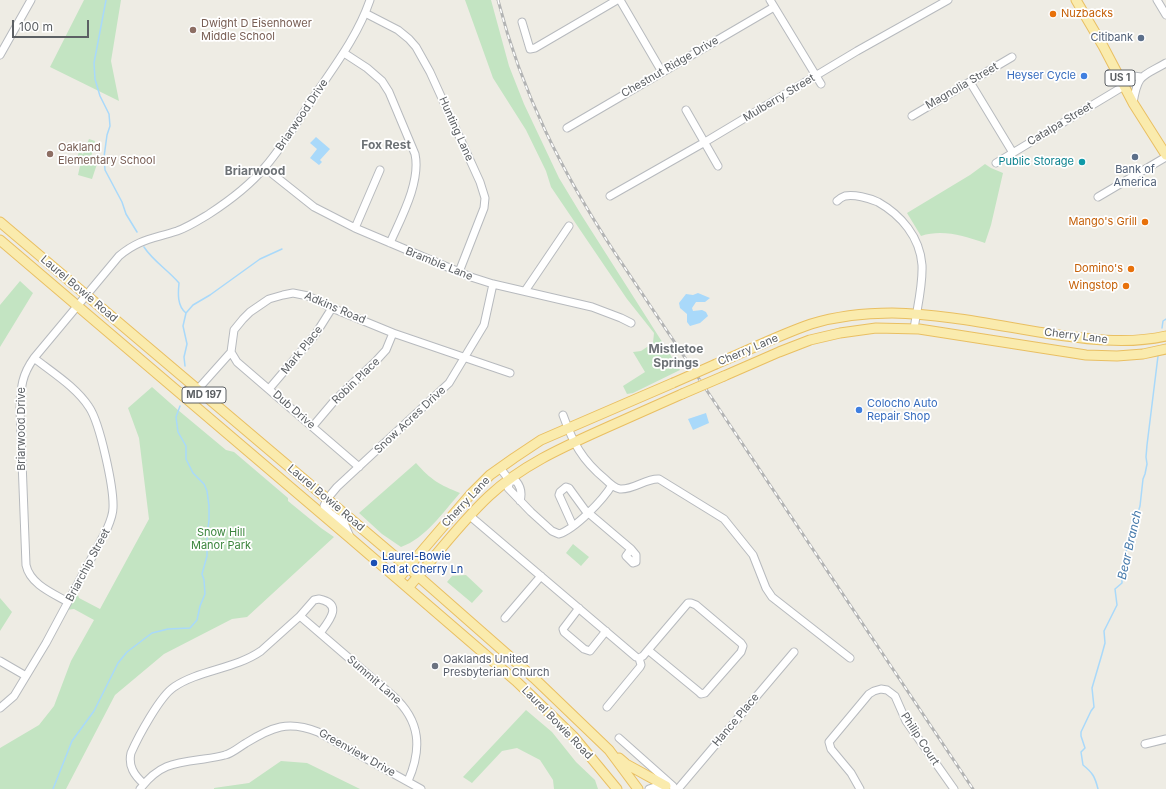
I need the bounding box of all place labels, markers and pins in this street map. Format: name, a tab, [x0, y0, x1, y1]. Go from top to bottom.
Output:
place label: Nuzbacks	[1061, 7, 1113, 21]
marker: Nuzbacks	[1048, 9, 1058, 19]
place label: Dwight D Eisenhower Middle School	[201, 17, 312, 43]
marker: Dwight D Eisenhower Middle School	[188, 25, 198, 35]
place label: Citibank	[1090, 31, 1133, 45]
marker: Citibank	[1136, 33, 1146, 43]
place label: Heyser Cycle	[1007, 69, 1076, 83]
marker: Heyser Cycle	[1079, 71, 1089, 81]
place label: Oakland Elementary School	[58, 141, 155, 167]
marker: Oakland Elementary School	[45, 149, 55, 159]
marker: Bank of America	[1130, 152, 1140, 162]
place label: Public Storage	[998, 155, 1074, 169]
marker: Public Storage	[1077, 157, 1087, 167]
place label: Bank of America	[1113, 163, 1157, 189]
place label: Mango's Grill	[1068, 215, 1137, 229]
marker: Mango's Grill	[1140, 217, 1150, 227]
place label: Domino's	[1074, 262, 1123, 276]
marker: Domino's	[1126, 264, 1136, 274]
place label: Wingstop	[1069, 279, 1118, 293]
marker: Wingstop	[1121, 281, 1131, 291]
place label: Colocho Auto Repair Shop	[867, 397, 938, 423]
marker: Colocho Auto Repair Shop	[854, 405, 864, 415]
place label: Laurel-Bowie Rd at Cherry Ln	[382, 550, 463, 576]
marker: Laurel-Bowie Rd at Cherry Ln	[369, 558, 379, 568]
place label: Oaklands United Presbyterian Church	[443, 653, 550, 679]
marker: Oaklands United Presbyterian Church	[430, 661, 440, 671]

